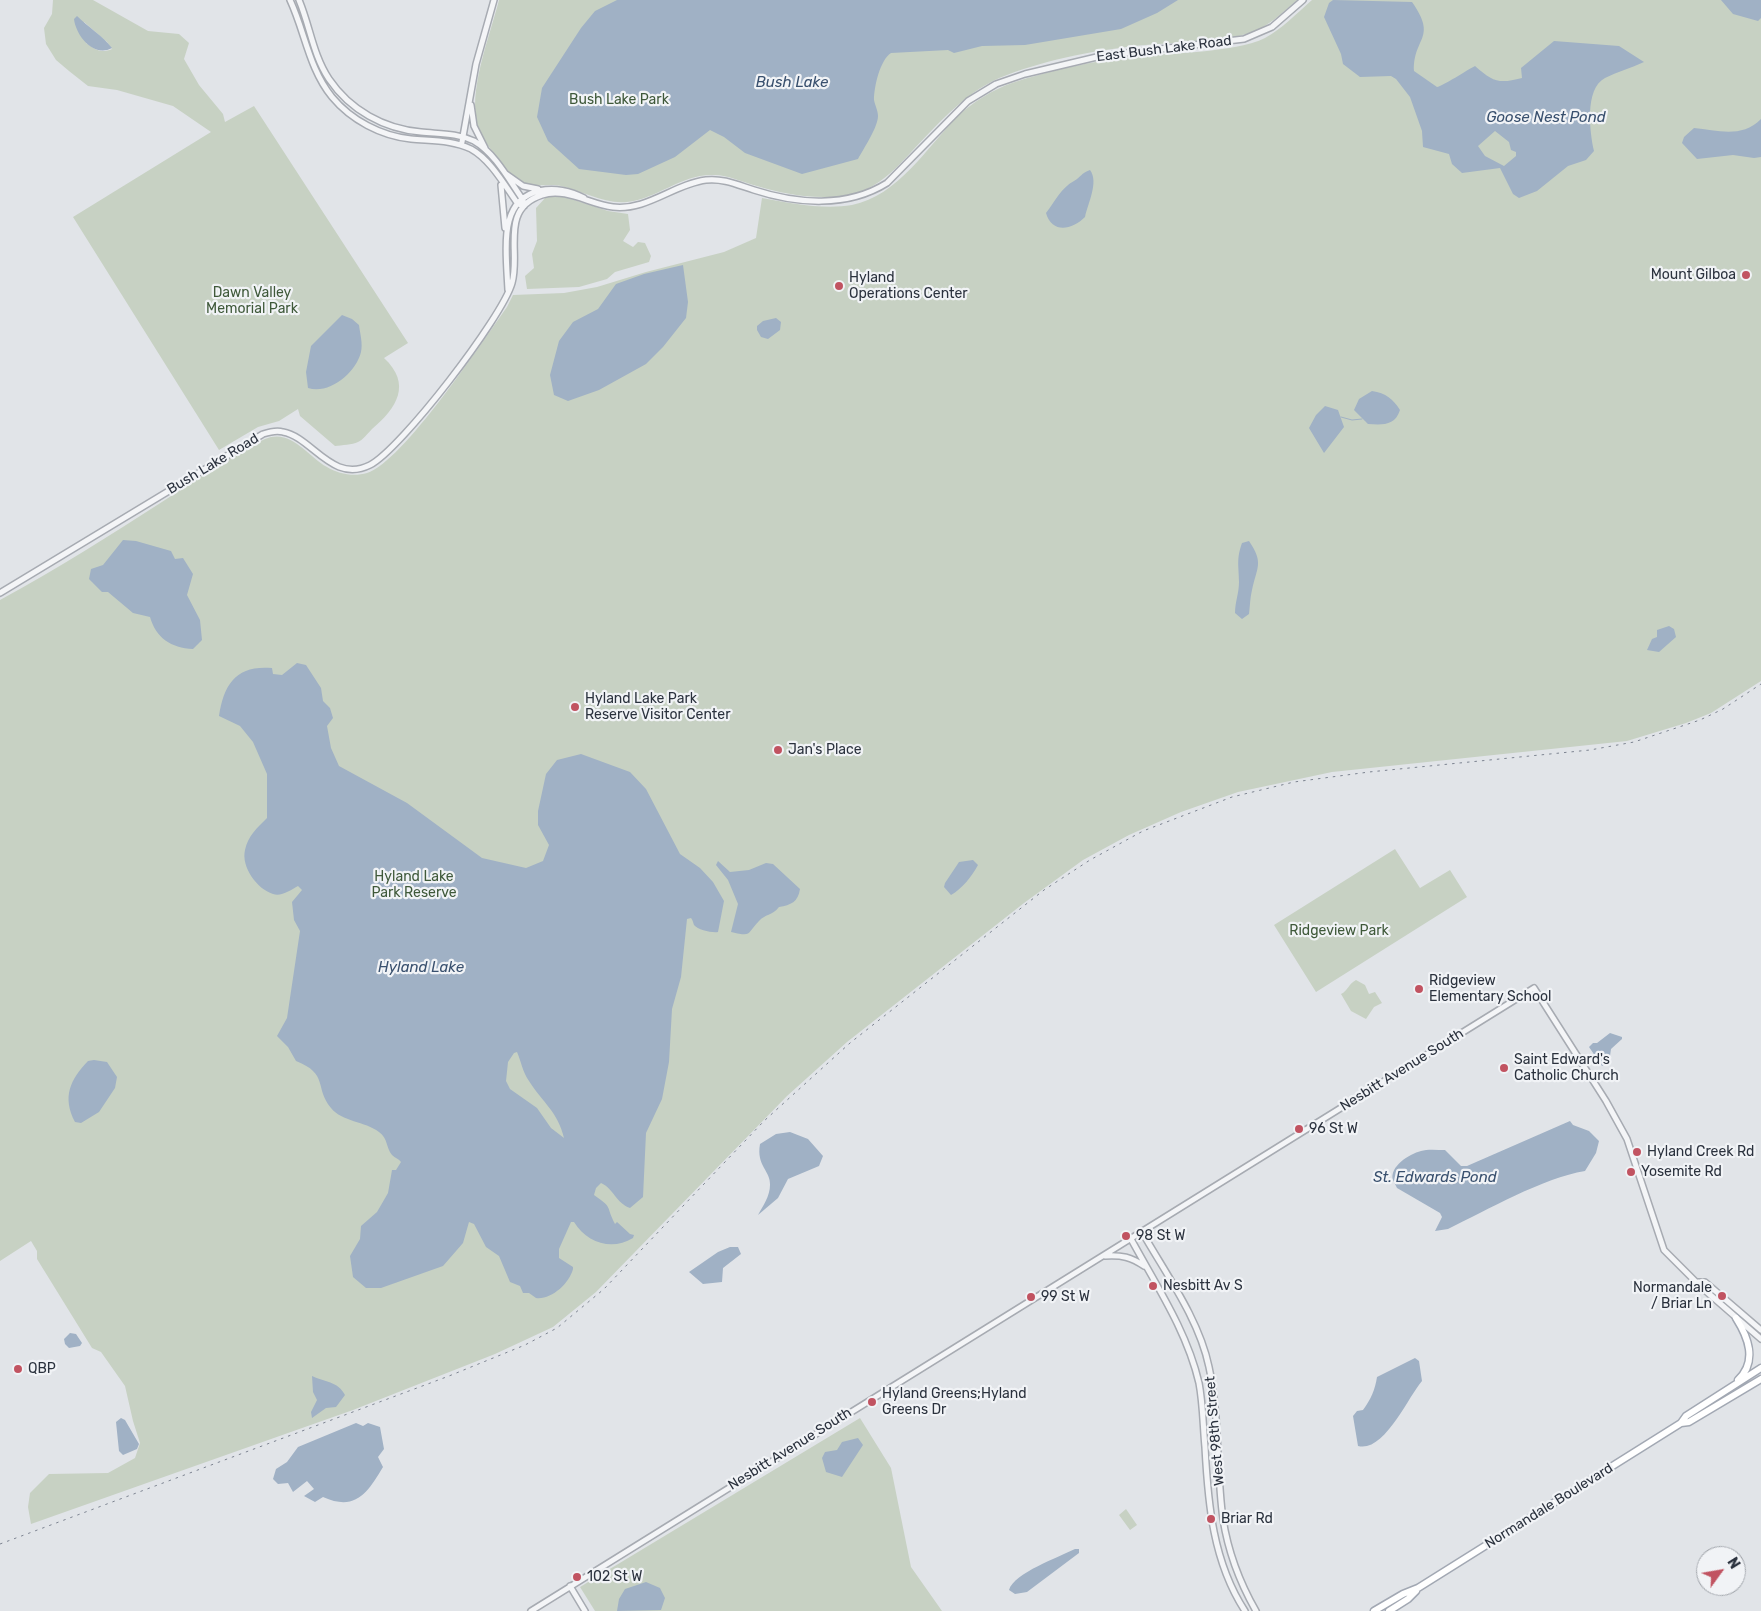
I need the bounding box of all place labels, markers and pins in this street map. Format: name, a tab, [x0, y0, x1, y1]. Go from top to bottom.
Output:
place label: Mount Gilboa	[1651, 267, 1736, 283]
marker: Mount Gilboa	[1740, 269, 1752, 281]
place label: Hyland Operations Center	[849, 270, 968, 302]
marker: Hyland Operations Center	[833, 280, 845, 292]
place label: Hyland Lake Park Reserve Visitor Center	[585, 691, 730, 724]
marker: Hyland Lake Park Reserve Visitor Center	[569, 701, 581, 713]
place label: Jan's Place	[788, 742, 862, 758]
marker: Jan's Place	[772, 744, 784, 756]
place label: Ridgeview Elementary School	[1429, 973, 1552, 1006]
marker: Ridgeview Elementary School	[1413, 983, 1425, 995]
place label: Saint Edward's Catholic Church	[1514, 1052, 1619, 1084]
marker: Saint Edward's Catholic Church	[1498, 1062, 1510, 1074]
place label: 96 St W	[1309, 1121, 1358, 1137]
marker: 96 St W	[1293, 1123, 1305, 1135]
place label: Hyland Creek Rd	[1647, 1144, 1754, 1160]
marker: Hyland Creek Rd	[1631, 1146, 1643, 1158]
place label: Yosemite Rd	[1641, 1164, 1722, 1180]
marker: Yosemite Rd	[1625, 1166, 1637, 1178]
place label: 98 St W	[1136, 1228, 1185, 1244]
marker: 98 St W	[1120, 1230, 1132, 1242]
place label: Nesbitt Av S	[1163, 1278, 1243, 1294]
marker: Nesbitt Av S	[1147, 1280, 1159, 1292]
place label: Normandale / Briar Ln	[1633, 1280, 1712, 1312]
place label: 99 St W	[1041, 1289, 1090, 1305]
marker: Normandale / Briar Ln	[1716, 1290, 1728, 1302]
marker: 99 St W	[1025, 1291, 1037, 1303]
place label: QBP	[28, 1361, 56, 1377]
marker: QBP	[12, 1363, 24, 1375]
place label: Hyland Greens;Hyland Greens Dr	[882, 1386, 1027, 1418]
marker: Hyland Greens;Hyland Greens Dr	[866, 1396, 878, 1408]
place label: Briar Rd	[1221, 1511, 1273, 1527]
marker: Briar Rd	[1205, 1513, 1217, 1525]
place label: 102 St W	[587, 1569, 642, 1585]
marker: 102 St W	[571, 1571, 583, 1583]

